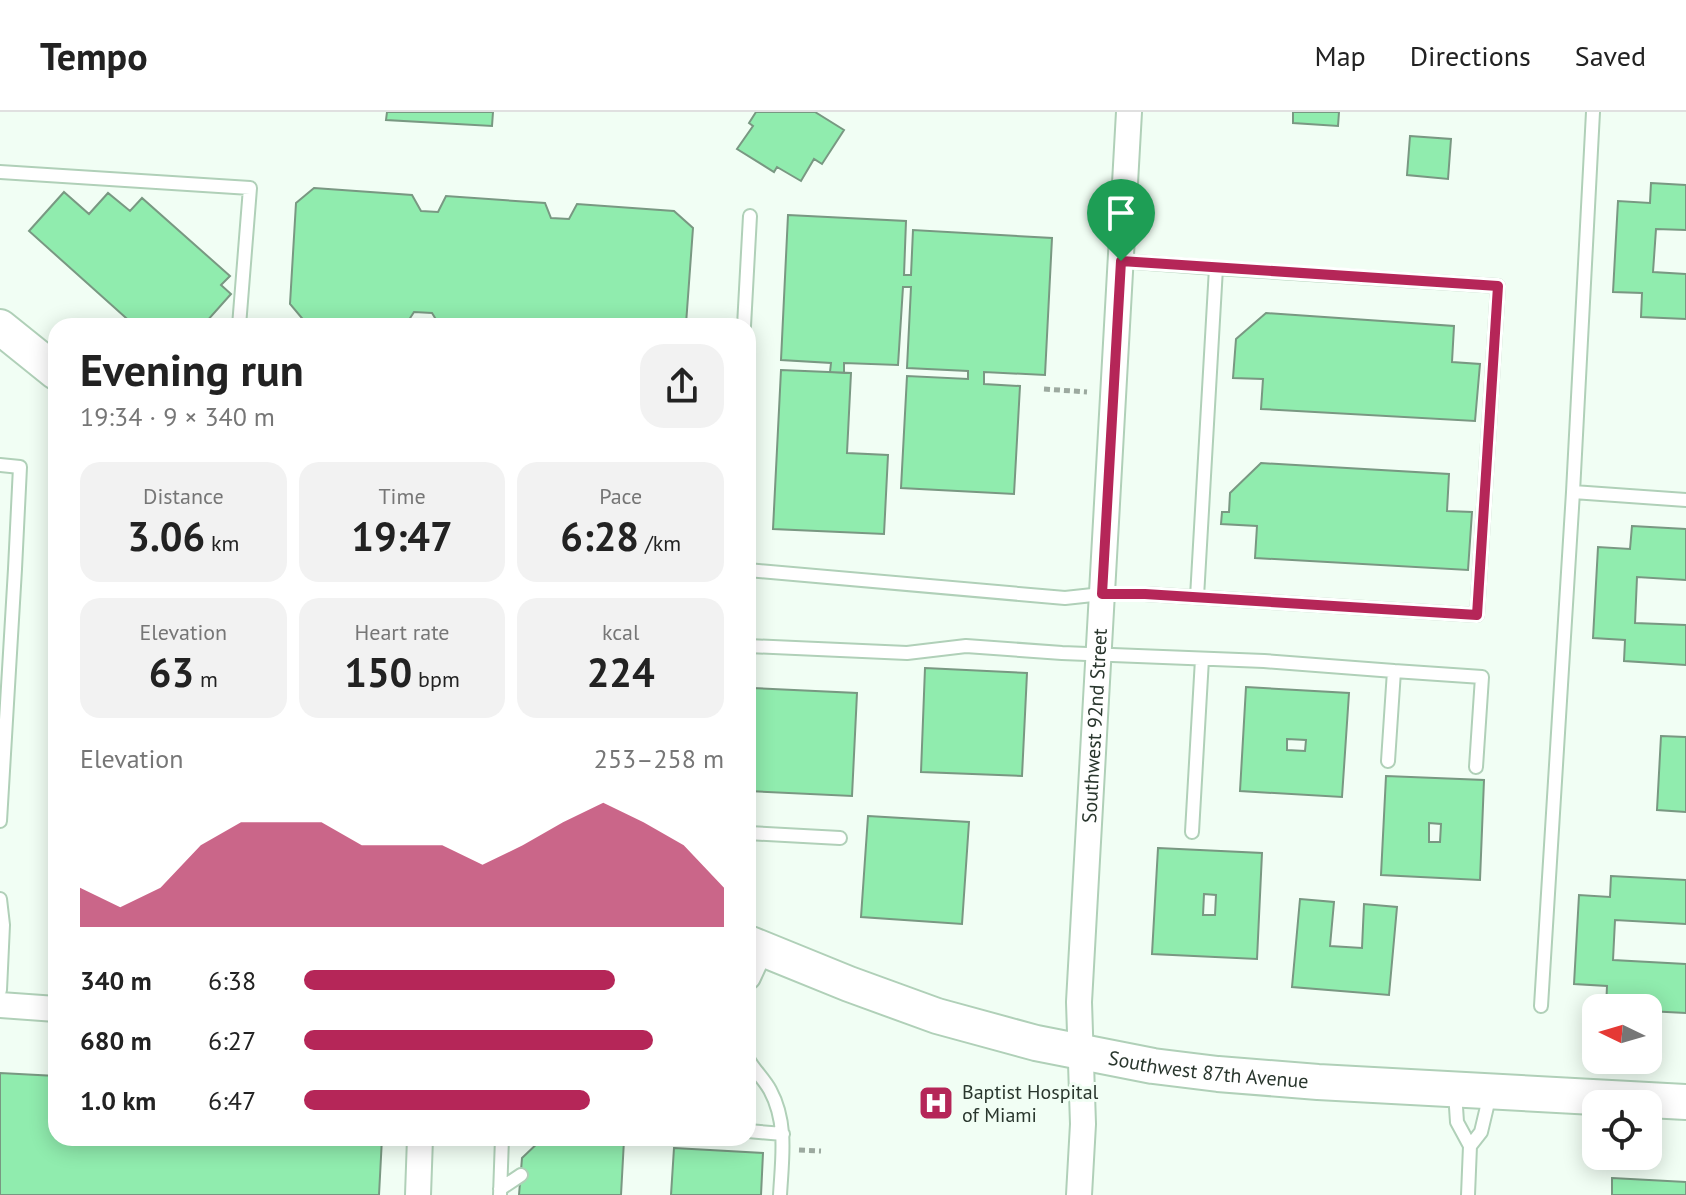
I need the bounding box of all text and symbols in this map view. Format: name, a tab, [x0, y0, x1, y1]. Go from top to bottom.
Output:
text: Tempo	[40, 31, 148, 80]
text: Map	[1315, 37, 1366, 74]
text: Directions	[1410, 37, 1531, 74]
text: Saved	[1575, 37, 1646, 74]
pin	[1087, 179, 1155, 261]
icon: arrive	[1099, 191, 1143, 235]
text: Evening run	[80, 341, 304, 398]
button: share	[640, 344, 724, 428]
text: 19:34 · 9 × 340 m	[80, 400, 275, 433]
text: Distance	[143, 482, 224, 510]
text: Time	[378, 482, 426, 510]
text: Pace	[599, 482, 642, 510]
text: 3.06	[127, 510, 205, 562]
text: 19:47	[351, 510, 453, 562]
text: 6:28	[560, 510, 639, 562]
text: km	[205, 529, 239, 557]
text: /km	[639, 529, 681, 557]
text: Elevation	[140, 618, 227, 646]
text: Heart rate	[354, 618, 450, 646]
text: kcal	[602, 618, 639, 646]
street label: Southwest 92nd Street	[1076, 627, 1113, 824]
text: 63	[149, 646, 194, 698]
text: 150	[344, 646, 412, 698]
text: 224	[587, 646, 655, 698]
text: m	[194, 665, 218, 693]
text: bpm	[412, 665, 460, 693]
text: Elevation	[80, 742, 184, 775]
text: 253–258 m	[594, 742, 724, 775]
text: 340 m	[80, 964, 152, 997]
text: 6:38	[208, 964, 256, 997]
north arrow	[1582, 994, 1662, 1074]
map controls	[1582, 994, 1662, 1170]
text: 680 m	[80, 1024, 152, 1057]
text: 6:27	[208, 1024, 256, 1057]
street label: Southwest 87th Avenue	[1106, 1045, 1309, 1094]
place label: Baptist Hospital of Miami	[962, 1079, 1099, 1128]
text: 1.0 km	[80, 1084, 156, 1117]
text: 6:47	[208, 1084, 256, 1117]
hospital icon: Baptist Hospital of Miami	[917, 1084, 955, 1122]
button: locate	[1582, 1090, 1662, 1170]

